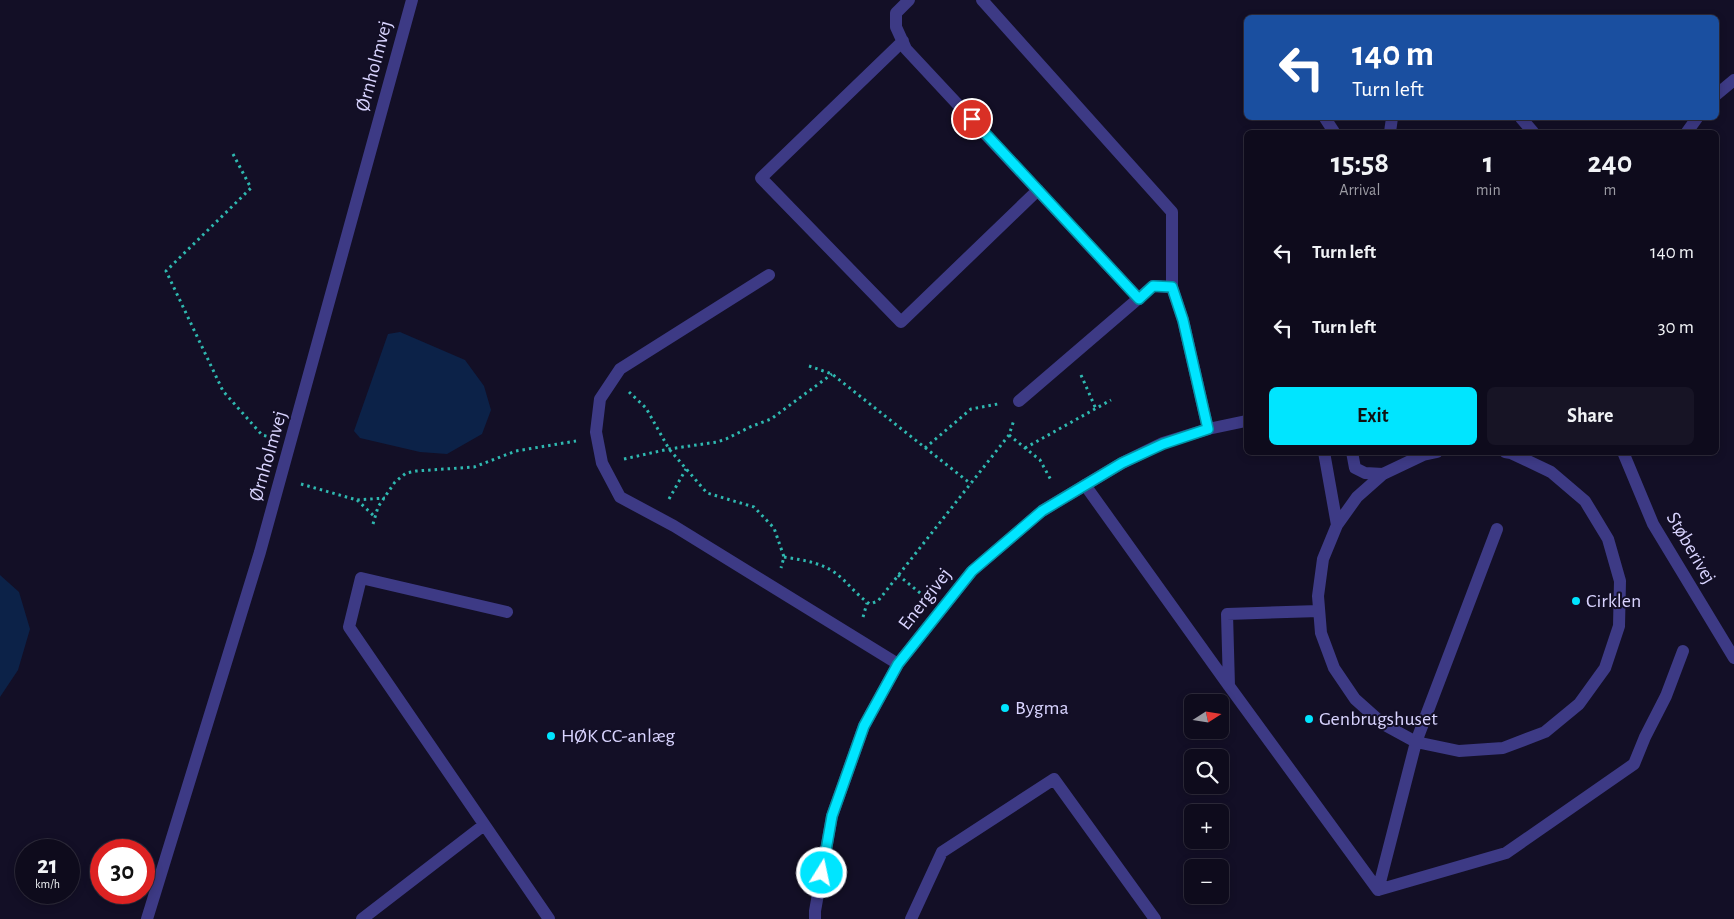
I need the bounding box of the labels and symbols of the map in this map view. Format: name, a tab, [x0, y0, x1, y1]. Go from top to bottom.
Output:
street label: Ørnholmvej	[352, 19, 396, 113]
pin	[951, 98, 993, 140]
street label: Ørnholmvej	[246, 409, 290, 503]
street label: Støberivej	[1663, 509, 1719, 587]
street label: Energivej	[895, 564, 955, 634]
place label: Cirklen	[1586, 591, 1641, 611]
marker: Cirklen	[1570, 595, 1582, 607]
north arrow	[1184, 694, 1229, 739]
place label: Bygma	[1015, 698, 1069, 718]
marker: Bygma	[999, 702, 1011, 714]
place label: Genbrugshuset	[1319, 709, 1438, 729]
marker: Genbrugshuset	[1303, 713, 1315, 725]
place label: HØK CC-anlæg	[561, 726, 675, 746]
marker: HØK CC-anlæg	[545, 730, 557, 742]
speed limit sign: 30	[90, 839, 155, 904]
position arrow	[795, 846, 847, 898]

